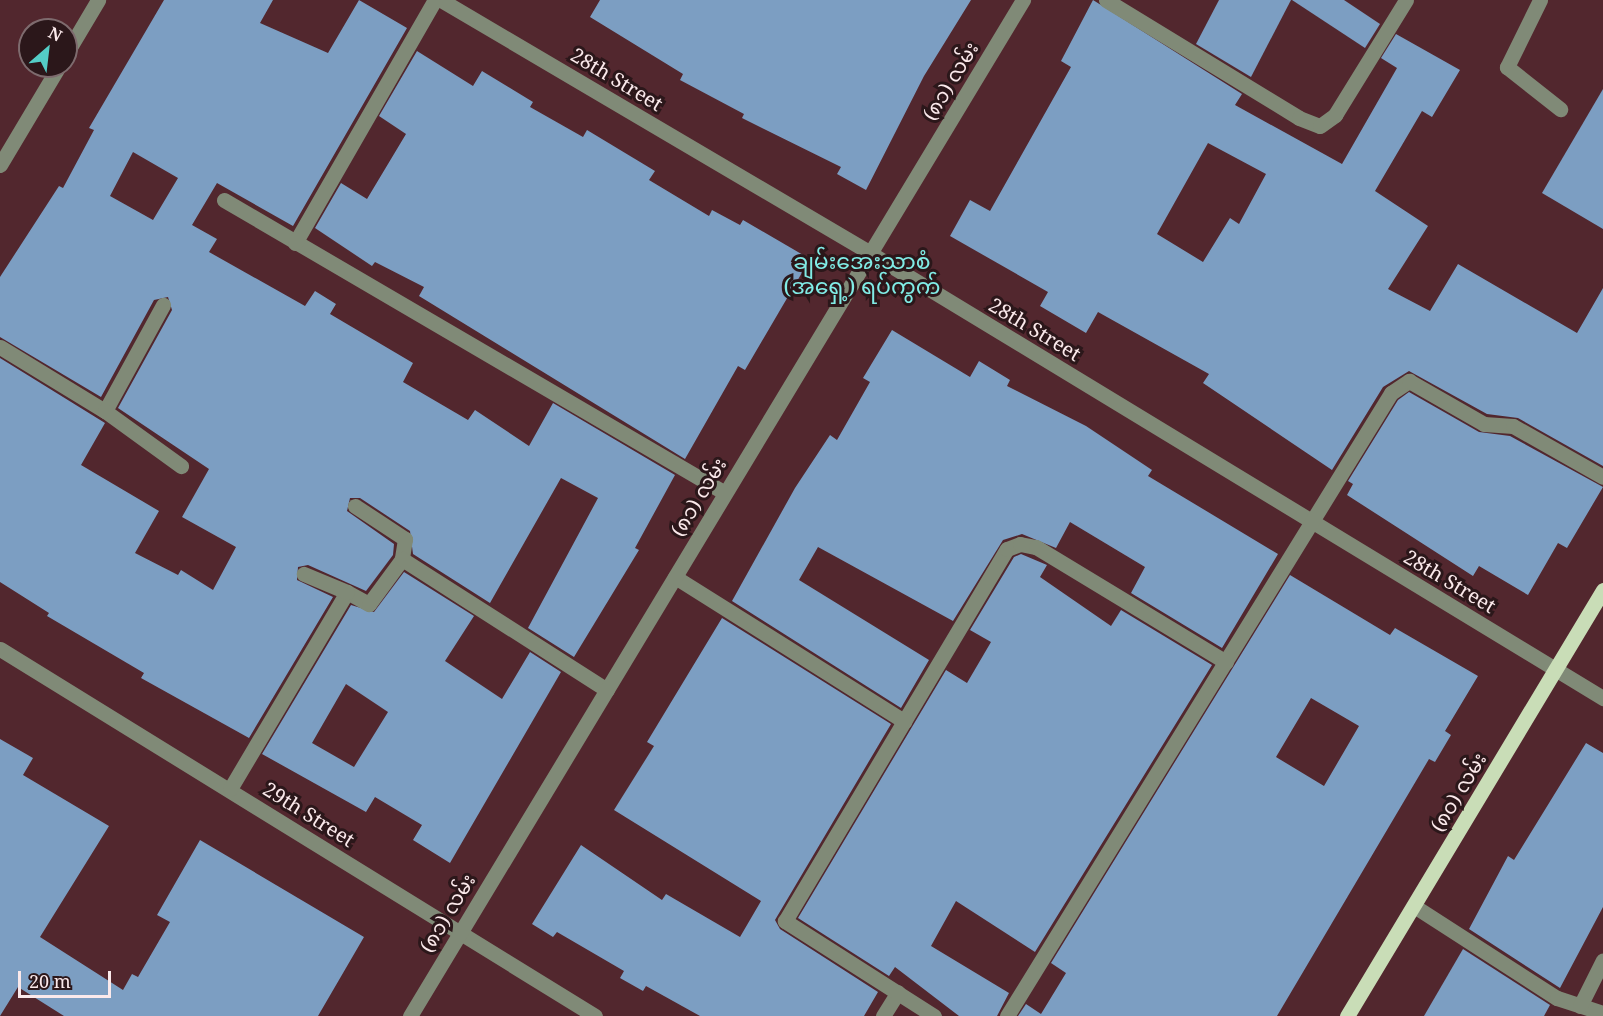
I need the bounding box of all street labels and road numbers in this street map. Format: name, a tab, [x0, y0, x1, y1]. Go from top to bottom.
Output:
street label: (၈၁) လမ်း	[917, 37, 983, 125]
street label: 28th Street	[567, 42, 667, 116]
street label: 28th Street	[985, 292, 1085, 366]
street label: (၈၁) လမ်း	[665, 453, 731, 541]
street label: 28th Street	[1400, 544, 1500, 618]
street label: (၈၀) လမ်း	[1425, 748, 1491, 836]
street label: 29th Street	[259, 777, 359, 851]
street label: (၈၁) လမ်း	[414, 869, 480, 957]

